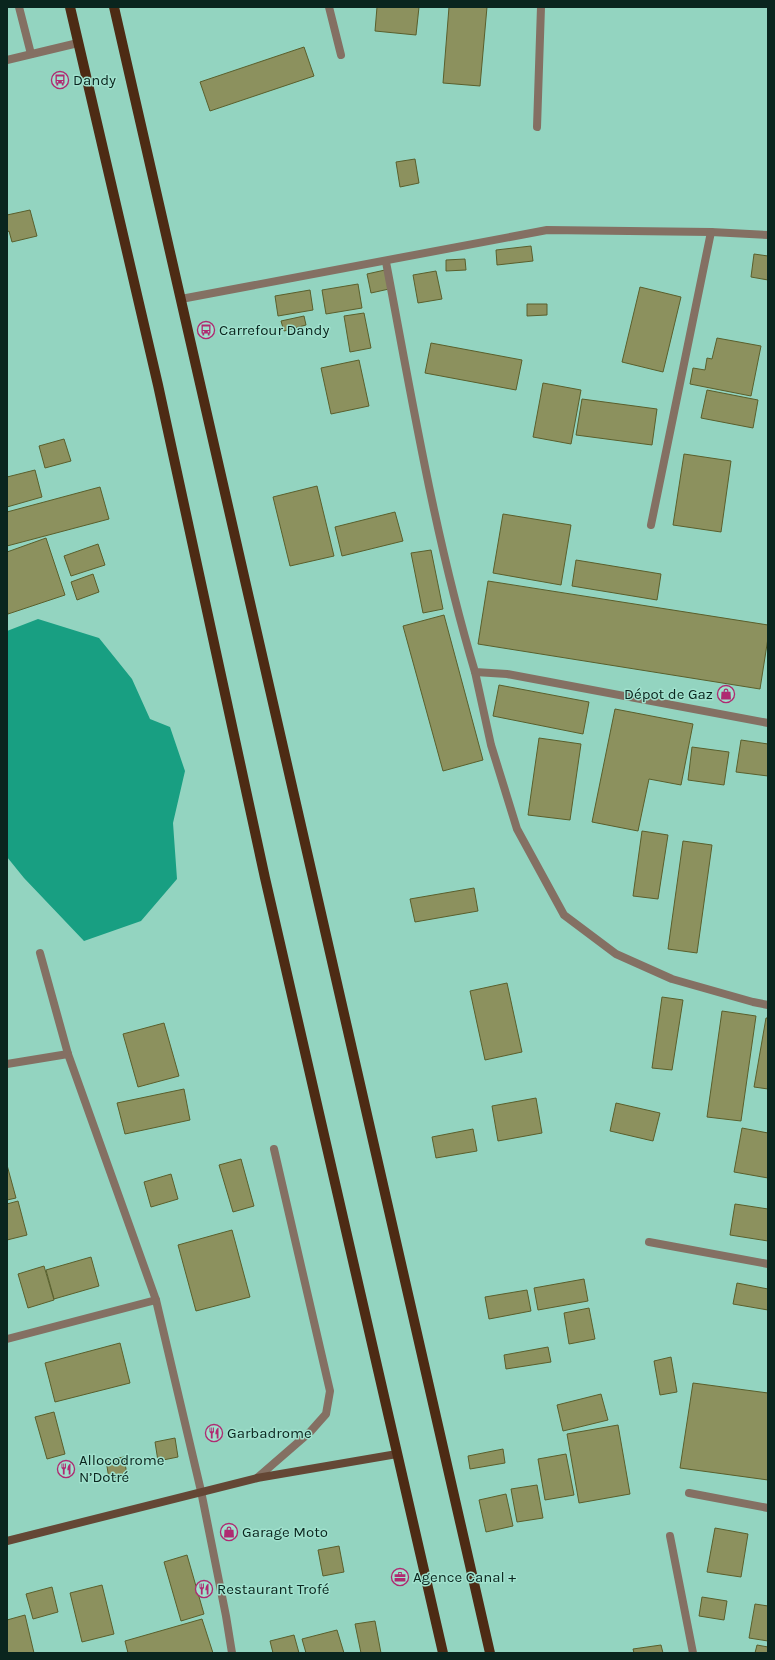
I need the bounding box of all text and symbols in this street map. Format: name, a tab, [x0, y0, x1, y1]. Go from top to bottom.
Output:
bus stop icon: Dandy	[50, 70, 70, 90]
place label: Dandy	[73, 71, 116, 89]
bus stop icon: Carrefour Dandy	[196, 320, 216, 340]
place label: Carrefour Dandy	[219, 321, 329, 339]
shop icon: Dépot de Gaz	[716, 684, 736, 704]
place label: Dépot de Gaz	[624, 685, 713, 703]
restaurant icon: Garbadrome	[204, 1423, 224, 1443]
place label: Garbadrome	[227, 1424, 312, 1442]
place label: Allocodrome N’Dotré	[79, 1451, 164, 1486]
restaurant icon: Allocodrome N’Dotré	[56, 1459, 76, 1479]
shop icon: Garage Moto	[219, 1522, 239, 1542]
place label: Garage Moto	[242, 1523, 328, 1541]
office icon: Agence Canal +	[390, 1567, 410, 1587]
place label: Agence Canal +	[413, 1568, 516, 1586]
restaurant icon: Restaurant Trofé	[194, 1579, 214, 1599]
place label: Restaurant Trofé	[217, 1580, 330, 1598]

